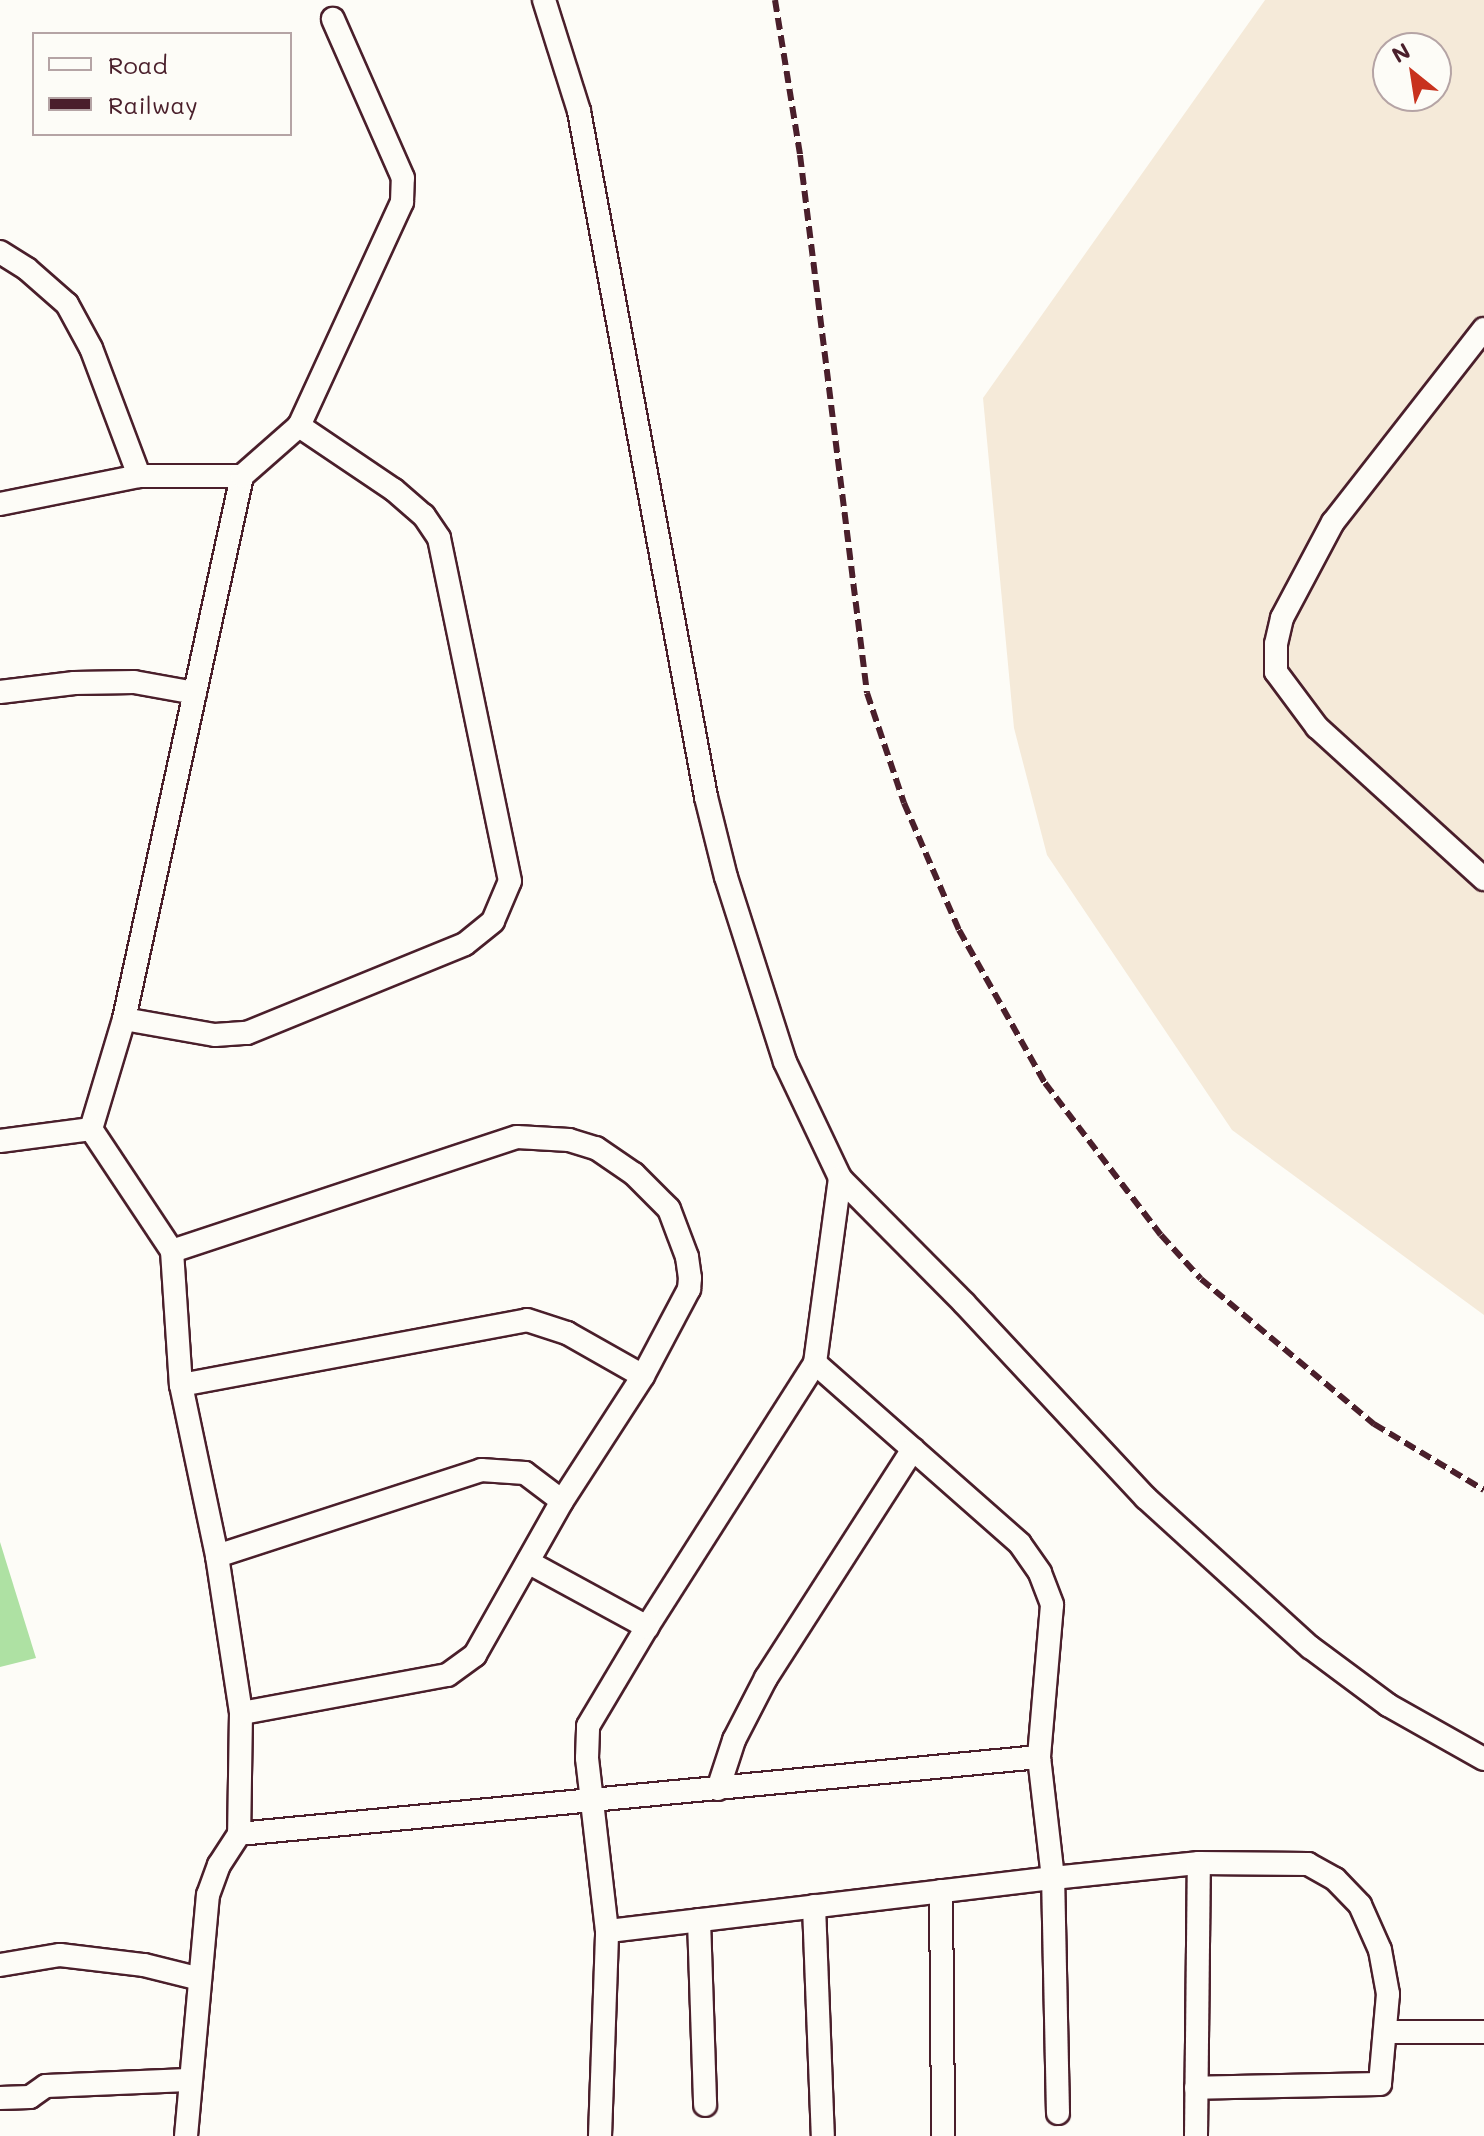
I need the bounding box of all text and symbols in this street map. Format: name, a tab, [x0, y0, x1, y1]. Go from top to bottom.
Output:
legend	[32, 32, 292, 136]
north arrow	[1372, 32, 1452, 112]
text: N	[1386, 36, 1415, 69]
text: Road	[108, 49, 168, 80]
text: Railway	[108, 89, 198, 120]

